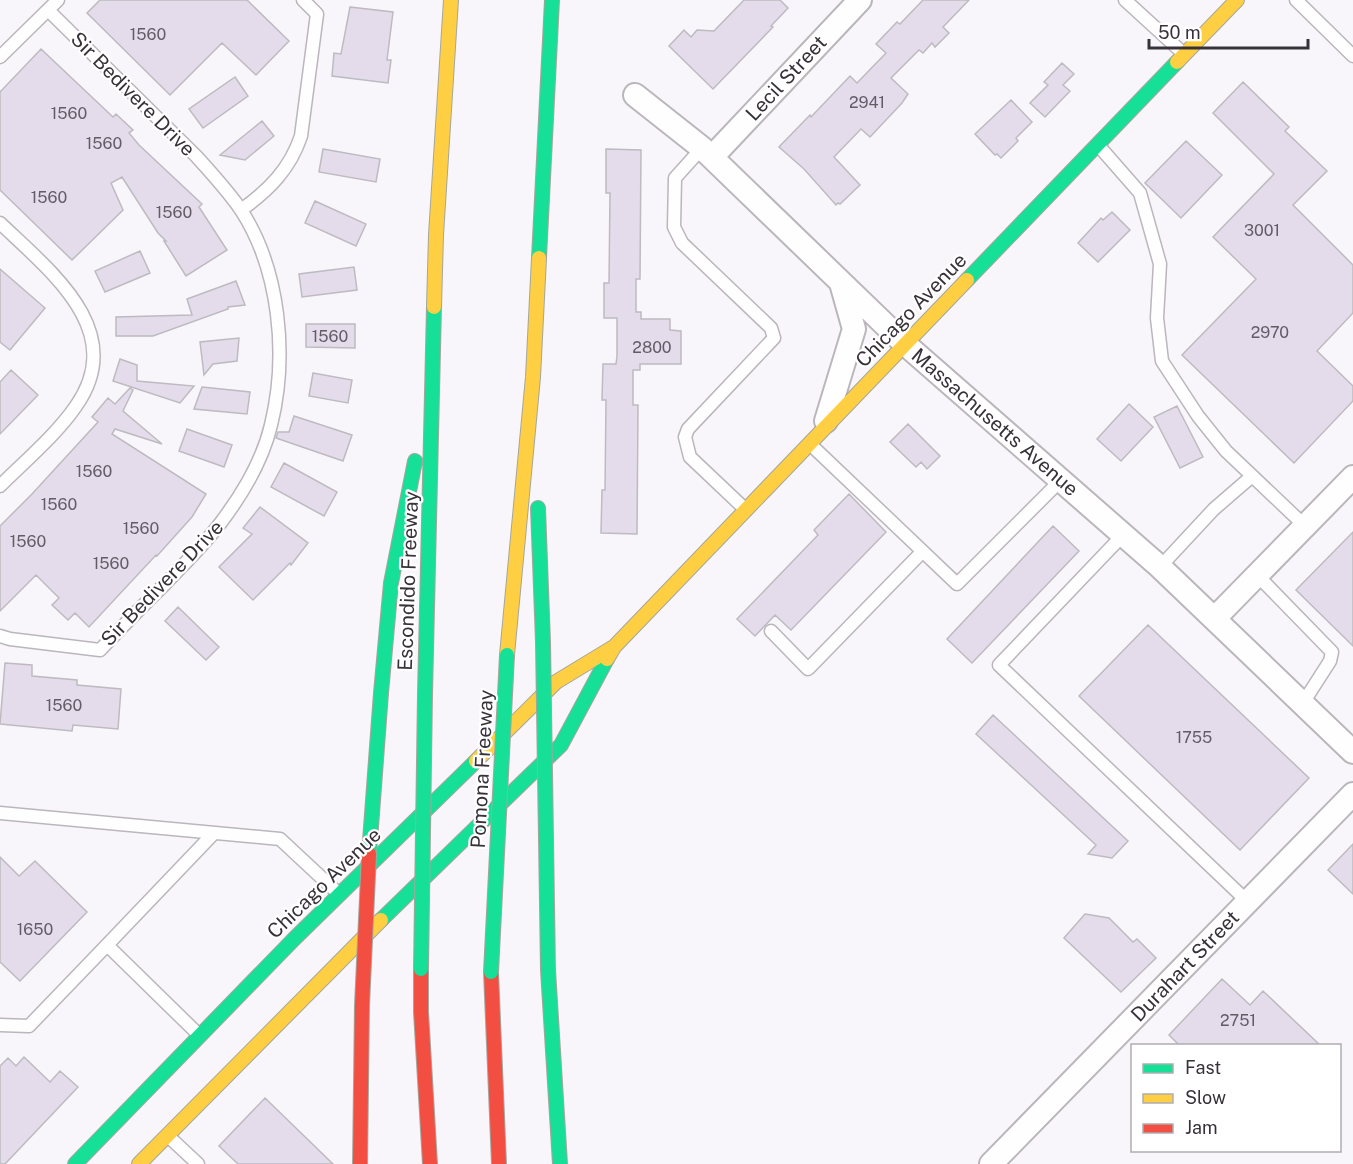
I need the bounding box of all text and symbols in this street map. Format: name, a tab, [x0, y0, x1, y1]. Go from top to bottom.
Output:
scale bar	[1149, 12, 1308, 50]
text: 50 m	[1158, 22, 1201, 43]
house number: 1560	[130, 25, 166, 44]
street label: Sir Bedivere Drive	[66, 27, 200, 161]
street label: Lecil Street	[741, 30, 831, 126]
house number: 2941	[849, 93, 885, 112]
house number: 1560	[51, 104, 87, 123]
house number: 1560	[86, 134, 122, 153]
house number: 1560	[31, 188, 67, 207]
house number: 1560	[156, 203, 192, 222]
house number: 3001	[1244, 221, 1280, 240]
street label: Chicago Avenue	[851, 248, 971, 372]
house number: 2970	[1251, 323, 1289, 342]
house number: 1560	[312, 327, 348, 346]
house number: 2800	[632, 338, 672, 357]
street label: Massachusetts Avenue	[907, 343, 1083, 501]
house number: 1560	[76, 462, 112, 481]
street label: Escondido Freeway	[393, 490, 423, 671]
house number: 1560	[41, 495, 77, 514]
street label: Sir Bedivere Drive	[96, 515, 228, 651]
house number: 1560	[123, 519, 159, 538]
house number: 1560	[10, 532, 46, 551]
house number: 1560	[93, 554, 129, 573]
street label: Pomona Freeway	[466, 689, 498, 849]
house number: 1560	[46, 696, 82, 715]
house number: 1755	[1176, 728, 1212, 747]
street label: Chicago Avenue	[262, 823, 386, 943]
street label: Durahart Street	[1126, 905, 1244, 1027]
house number: 1650	[17, 920, 53, 939]
house number: 2751	[1220, 1011, 1256, 1030]
legend	[1131, 1044, 1341, 1152]
text: Fast	[1185, 1057, 1221, 1078]
text: Slow	[1185, 1087, 1226, 1108]
text: Jam	[1185, 1117, 1218, 1138]

